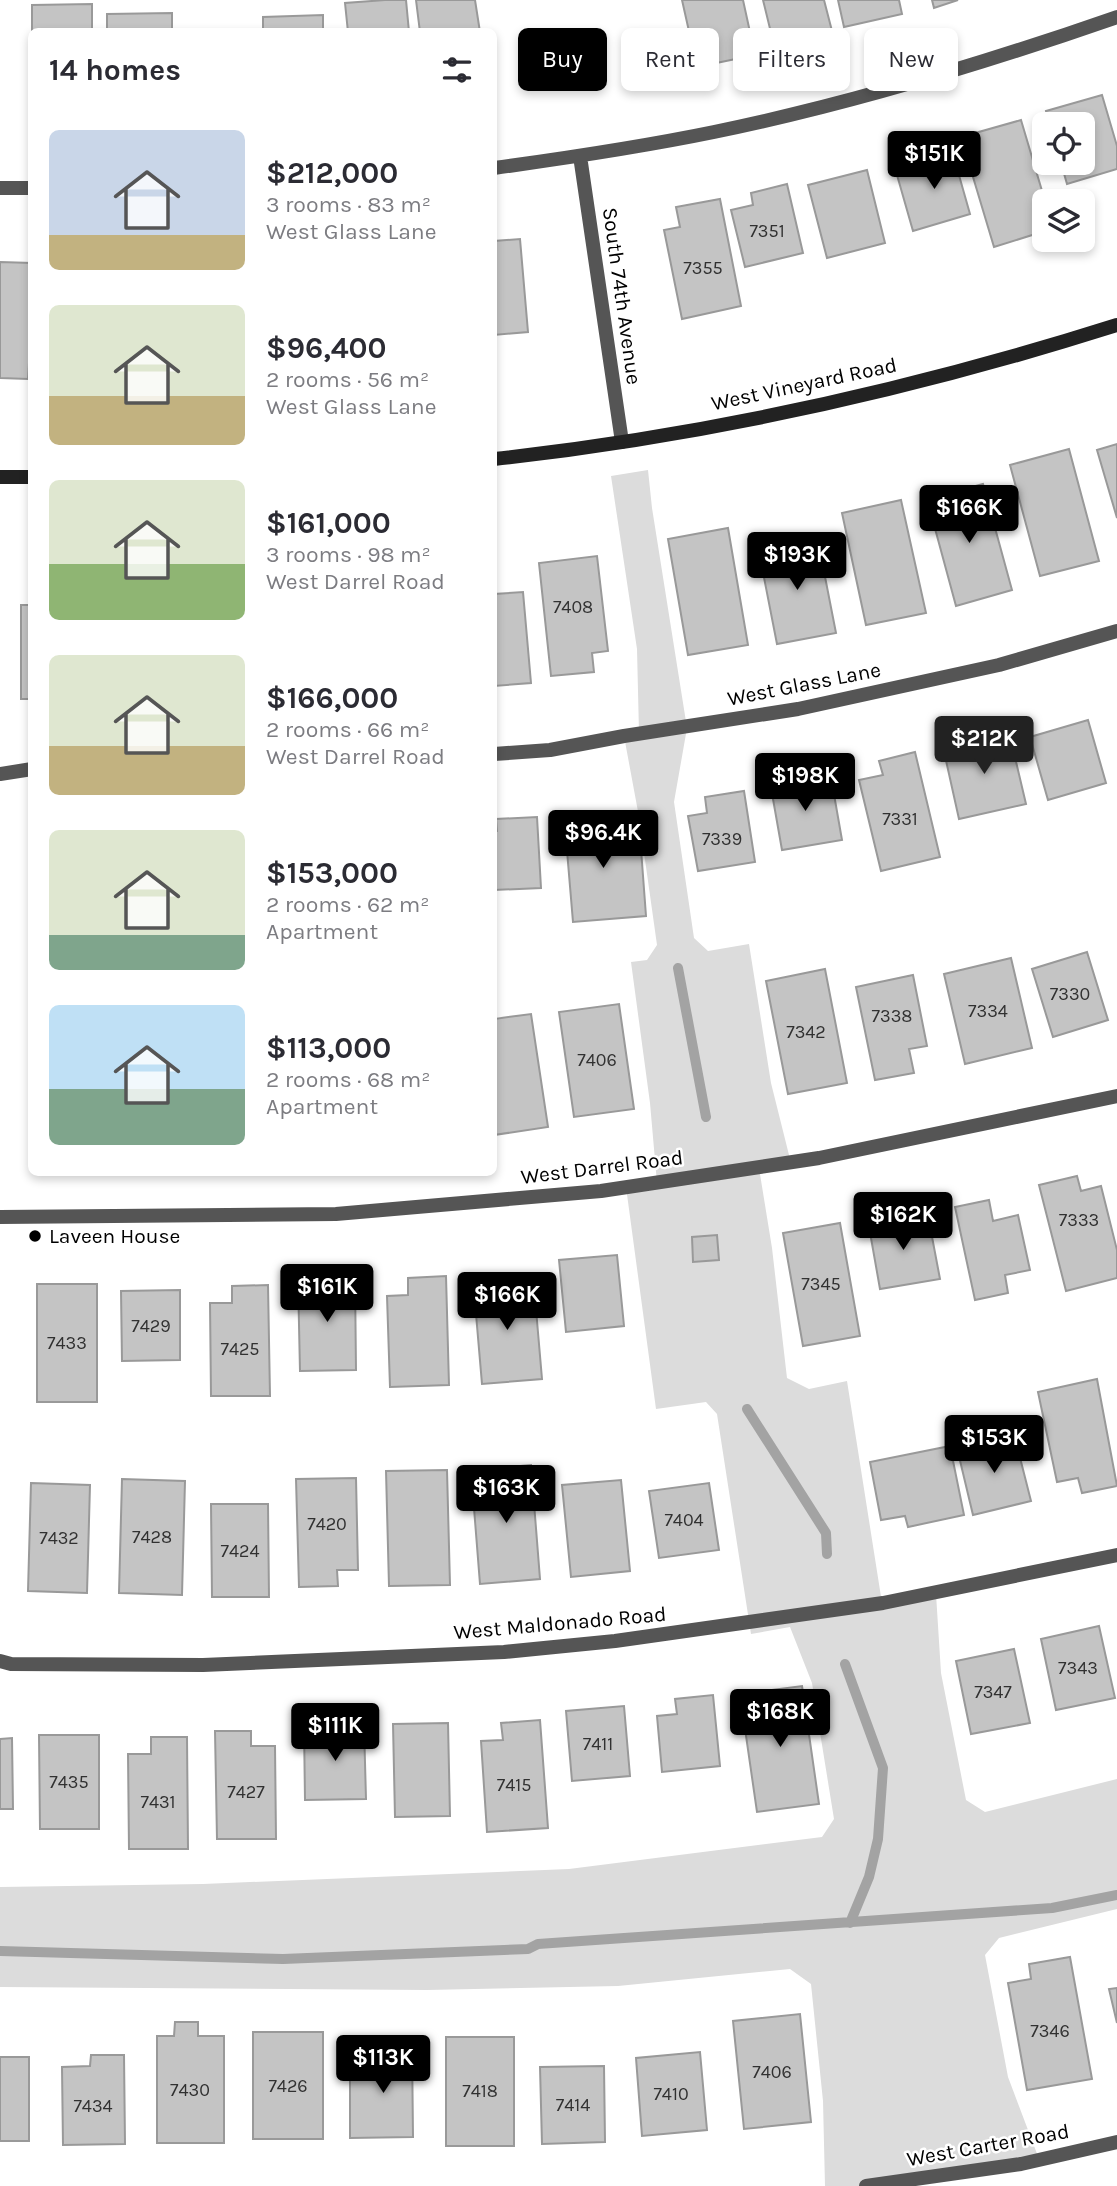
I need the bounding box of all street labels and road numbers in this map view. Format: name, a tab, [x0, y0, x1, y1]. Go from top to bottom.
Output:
street label: South 74th Avenue	[598, 206, 646, 386]
street label: West Vineyard Road	[709, 353, 899, 415]
street label: West Glass Lane	[725, 657, 883, 711]
street label: West Darrel Road	[519, 1145, 685, 1189]
street label: West Maldonado Road	[453, 1602, 667, 1644]
street label: West Carter Road	[905, 2119, 1071, 2171]

